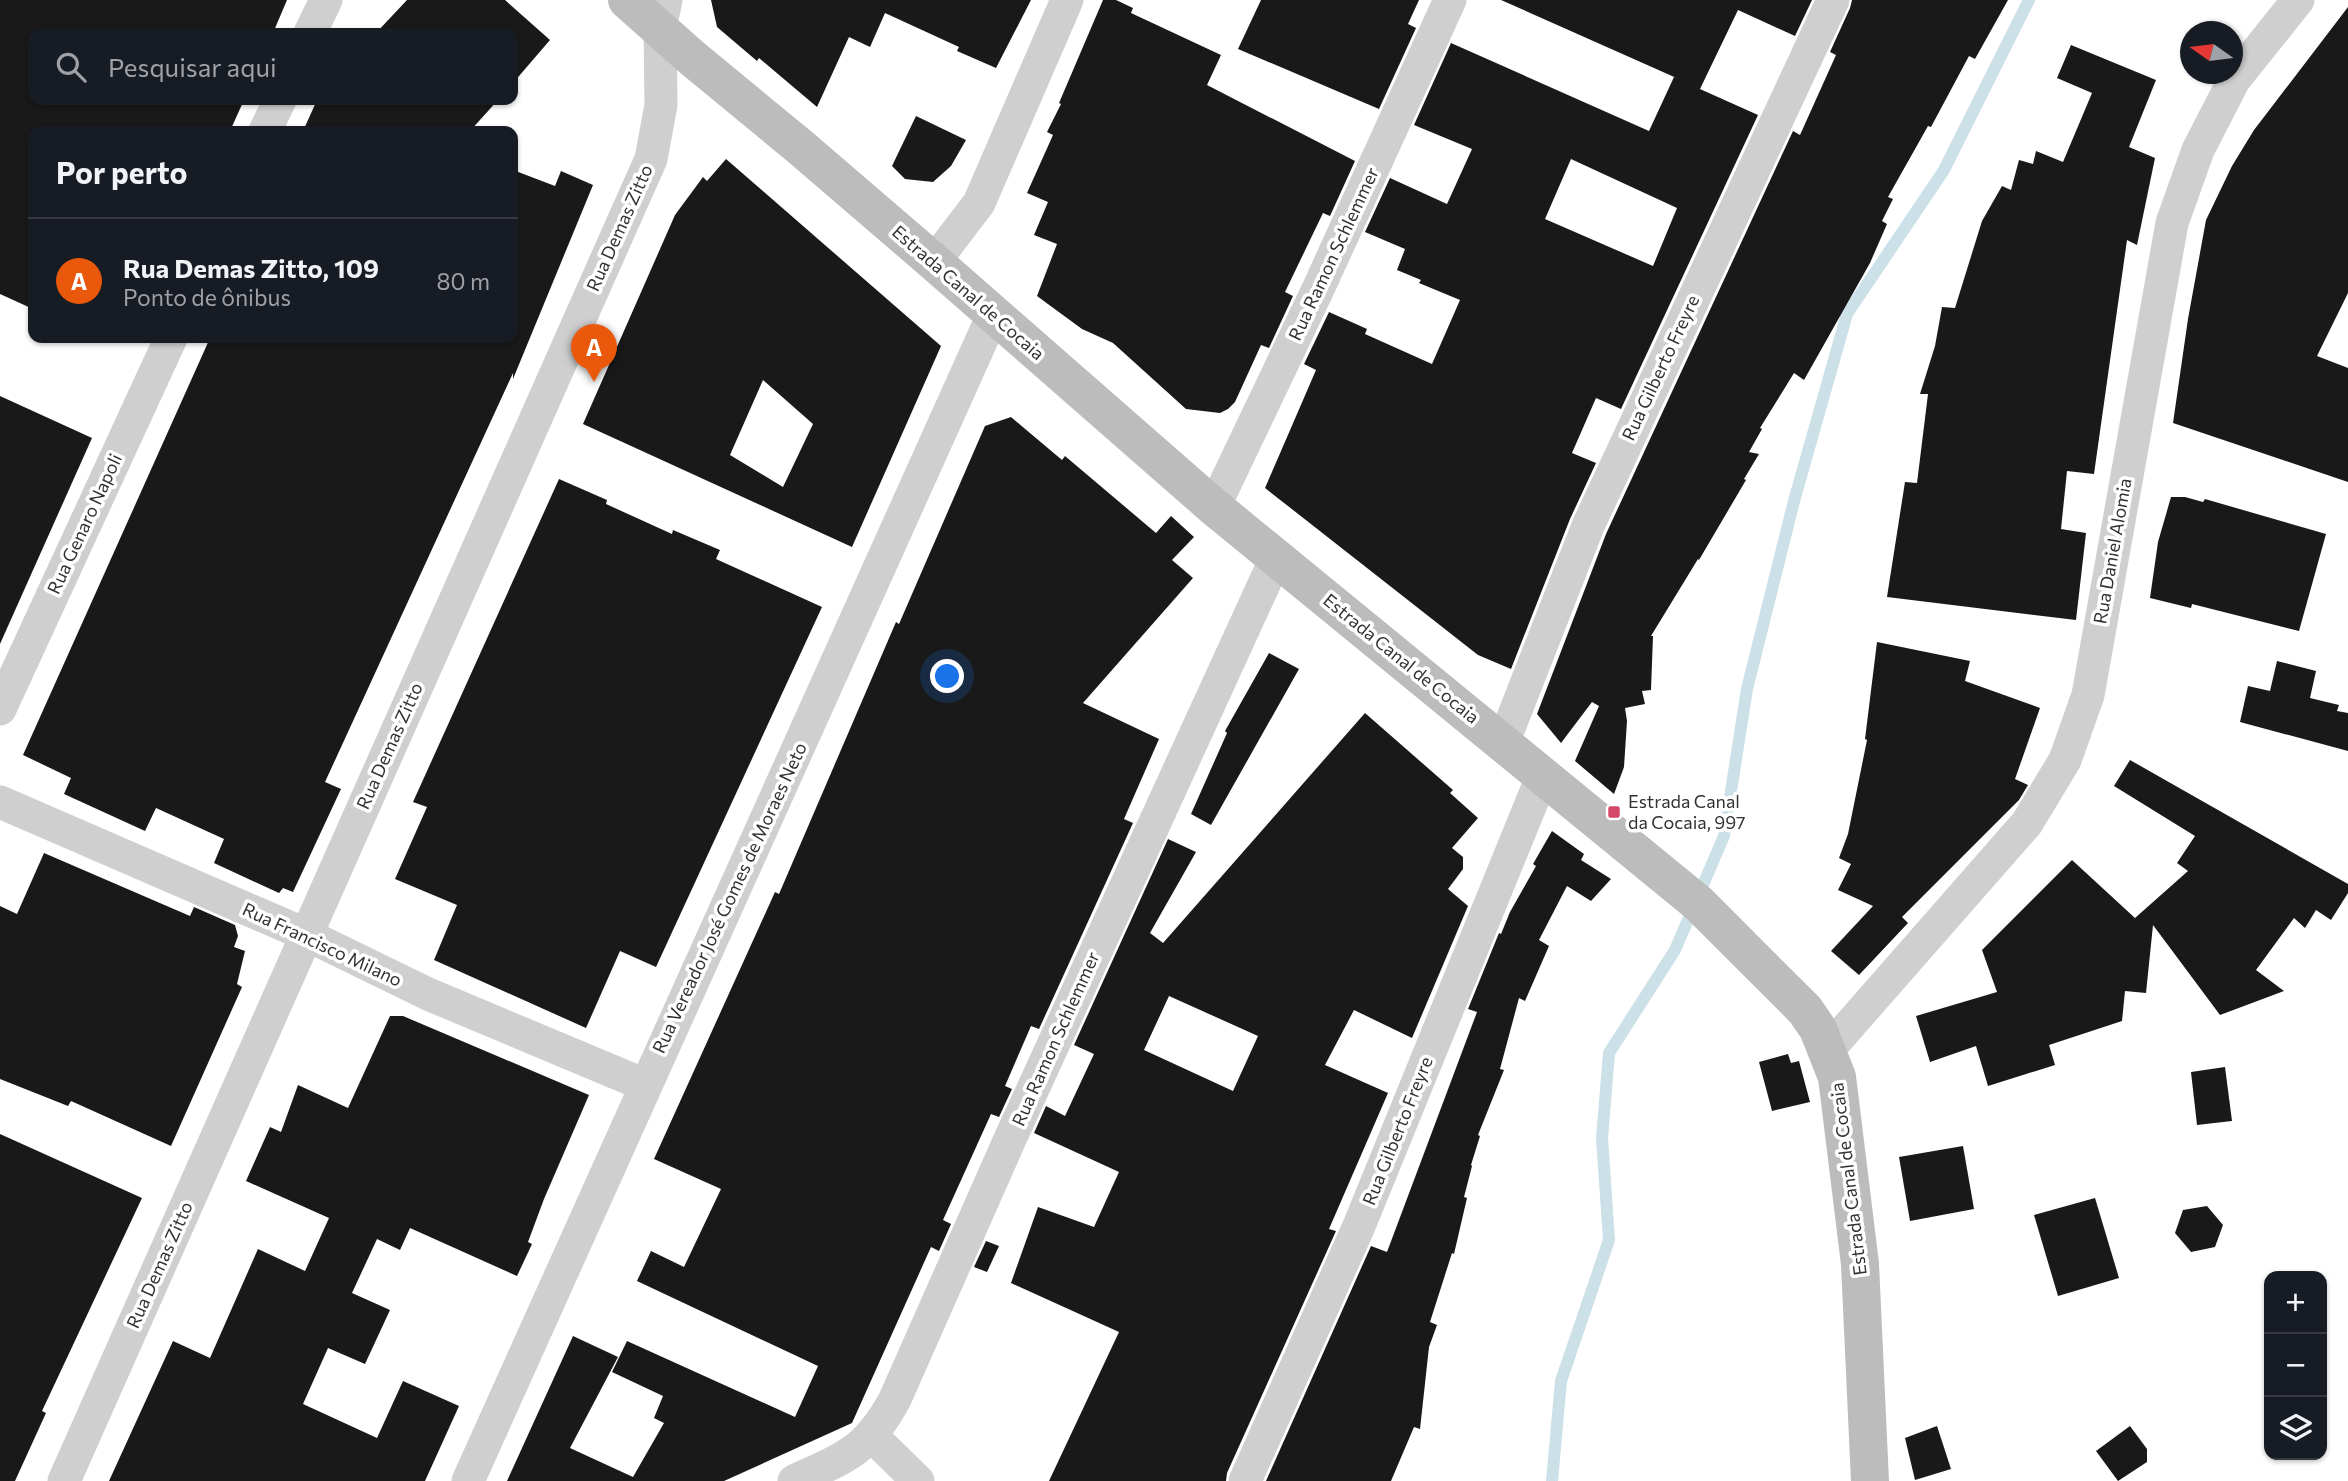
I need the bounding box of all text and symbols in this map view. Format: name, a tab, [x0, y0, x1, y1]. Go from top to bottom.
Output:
north arrow	[2180, 21, 2243, 84]
search box	[28, 28, 518, 105]
icon: search	[52, 48, 90, 86]
text: Pesquisar aqui	[108, 51, 277, 82]
text: Por perto	[56, 153, 188, 190]
street label: Rua Demas Zitto	[581, 161, 657, 294]
street label: Rua Ramon Schlemmer	[1283, 164, 1383, 344]
street label: Estrada Canal de Cocaia	[888, 220, 1049, 364]
text: Rua Demas Zitto, 109	[123, 252, 379, 283]
text: A	[71, 267, 87, 295]
text: 80 m	[437, 267, 490, 295]
text: Ponto de ônibus	[123, 283, 291, 311]
street label: Rua Gilberto Freyre	[1617, 291, 1703, 444]
pin: A	[571, 324, 617, 382]
street label: Rua Genaro Napoli	[42, 450, 126, 597]
street label: Rua Daniel Alomia	[2088, 476, 2136, 625]
street label: Estrada Canal de Cocaia	[1319, 589, 1484, 728]
your location	[930, 659, 964, 693]
street label: Rua Demas Zitto	[351, 679, 427, 812]
street label: Rua Vereador José Gomes de Moraes Neto	[647, 739, 811, 1057]
place label: Estrada Canal da Cocaia, 997	[1628, 790, 1746, 833]
marker: Estrada Canal da Cocaia, 997	[1606, 804, 1622, 820]
street label: Rua Francisco Milano	[239, 897, 406, 991]
street label: Rua Ramon Schlemmer	[1007, 948, 1103, 1129]
street label: Rua Gilberto Freyre	[1357, 1053, 1437, 1208]
street label: Estrada Canal de Cocaia	[1825, 1081, 1871, 1277]
street label: Rua Demas Zitto	[121, 1198, 197, 1331]
map controls	[2264, 1271, 2327, 1460]
button: +	[2264, 1271, 2327, 1334]
button: −	[2264, 1334, 2327, 1397]
button: layers	[2264, 1397, 2327, 1460]

